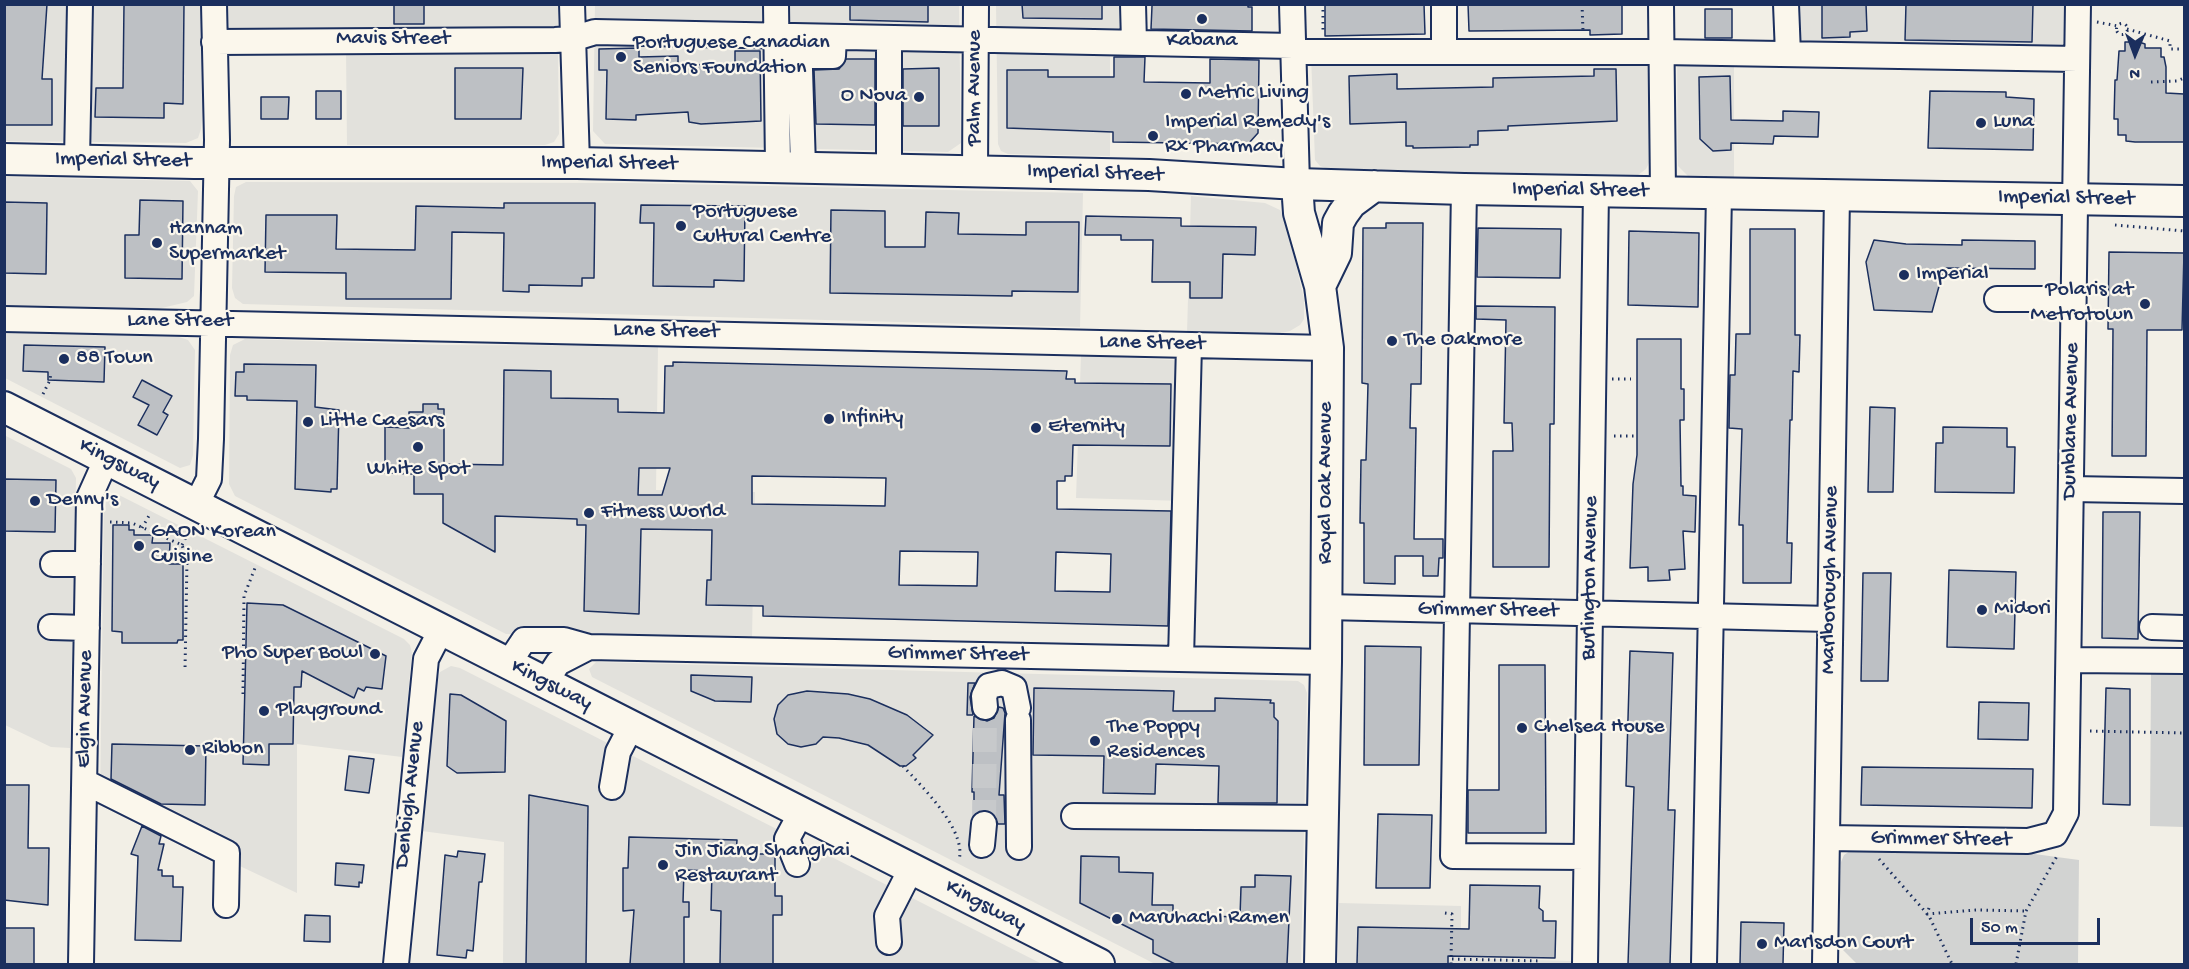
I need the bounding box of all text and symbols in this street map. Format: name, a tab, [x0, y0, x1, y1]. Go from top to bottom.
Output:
marker: Kabana	[1195, 12, 1209, 26]
north arrow	[2105, 24, 2165, 84]
street label: Mavis Street	[336, 27, 450, 53]
place label: Kabana	[1167, 29, 1237, 55]
street label: Palm Avenue	[963, 30, 989, 146]
place label: Portuguese Canadian Seniors Foundation	[633, 31, 830, 82]
marker: Portuguese Canadian Seniors Foundation	[614, 50, 628, 64]
text: N	[2129, 63, 2140, 82]
place label: Metric Living	[1198, 81, 1309, 107]
place label: O Nova	[841, 84, 907, 110]
marker: Metric Living	[1179, 87, 1193, 101]
marker: O Nova	[912, 90, 926, 104]
place label: Imperial Remedy's Rx Pharmacy	[1165, 110, 1330, 162]
place label: Luna	[1993, 110, 2034, 136]
marker: Luna	[1974, 116, 1988, 130]
marker: Imperial Remedy's Rx Pharmacy	[1146, 129, 1160, 143]
street label: Imperial Street	[54, 147, 192, 175]
street label: Imperial Street	[540, 150, 678, 178]
street label: Imperial Street	[1026, 158, 1164, 190]
street label: Imperial Street	[1511, 177, 1649, 205]
street label: Imperial Street	[1997, 185, 2135, 213]
place label: Portuguese Cultural Centre	[693, 200, 831, 252]
place label: Hannam Supermarket	[169, 217, 285, 268]
marker: Portuguese Cultural Centre	[674, 219, 688, 233]
marker: Hannam Supermarket	[150, 236, 164, 250]
place label: Imperial	[1916, 262, 1989, 288]
marker: Imperial	[1897, 268, 1911, 282]
place label: Polaris at Metrotown	[2030, 278, 2133, 330]
marker: Polaris at Metrotown	[2138, 297, 2152, 311]
street label: Lane Street	[127, 309, 233, 335]
street label: Lane Street	[613, 318, 719, 346]
place label: The Oakmore	[1404, 328, 1522, 354]
street label: Lane Street	[1099, 330, 1205, 358]
marker: The Oakmore	[1385, 334, 1399, 348]
street label: Dunblane Avenue	[2057, 342, 2087, 500]
place label: 88 Town	[76, 346, 153, 372]
marker: 88 Town	[57, 352, 71, 366]
street label: Royal Oak Avenue	[1314, 402, 1340, 564]
place label: Infinity	[841, 406, 903, 432]
place label: Little Caesars	[320, 409, 444, 435]
marker: Infinity	[822, 412, 836, 426]
marker: Little Caesars	[301, 415, 315, 429]
place label: Eternity	[1048, 415, 1125, 441]
marker: Eternity	[1029, 421, 1043, 435]
street label: Kingsway	[74, 433, 164, 497]
marker: White Spot	[411, 440, 425, 454]
place label: White Spot	[367, 457, 469, 483]
street label: Marlborough Avenue	[1816, 486, 1846, 674]
place label: Denny's	[47, 488, 118, 514]
marker: Denny's	[28, 494, 42, 508]
street label: Burlington Avenue	[1576, 496, 1606, 660]
place label: Fitness World	[601, 500, 725, 526]
marker: Fitness World	[582, 506, 596, 520]
place label: GAON Korean Cuisine	[151, 520, 276, 572]
marker: GAON Korean Cuisine	[132, 539, 146, 553]
street label: Grimmer Street	[1417, 597, 1559, 625]
place label: Midori	[1994, 597, 2051, 623]
marker: Midori	[1975, 603, 1989, 617]
place label: Pho Super Bowl	[222, 641, 363, 667]
street label: Grimmer Street	[887, 641, 1029, 669]
marker: Pho Super Bowl	[368, 647, 382, 661]
street label: Elgin Avenue	[72, 650, 100, 768]
street label: Kingsway	[506, 654, 596, 718]
place label: Playground	[276, 698, 381, 724]
marker: Playground	[257, 704, 271, 718]
place label: The Poppy Residences	[1107, 715, 1204, 766]
place label: Chelsea House	[1534, 715, 1665, 741]
street label: Denbigh Avenue	[390, 720, 432, 870]
marker: Chelsea House	[1515, 721, 1529, 735]
marker: The Poppy Residences	[1088, 734, 1102, 748]
place label: Ribbon	[202, 737, 263, 763]
marker: Ribbon	[183, 743, 197, 757]
street label: Grimmer Street	[1870, 826, 2012, 854]
place label: Jin Jiang Shanghai Restaurant	[675, 839, 850, 890]
marker: Jin Jiang Shanghai Restaurant	[656, 858, 670, 872]
street label: Kingsway	[940, 875, 1030, 939]
place label: Maruhachi Ramen	[1129, 906, 1289, 932]
scale bar	[1973, 906, 2104, 944]
marker: Maruhachi Ramen	[1110, 912, 1124, 926]
text: 50 m	[1981, 918, 2018, 939]
place label: Marlsdon Court	[1774, 931, 1913, 957]
marker: Marlsdon Court	[1755, 937, 1769, 951]

